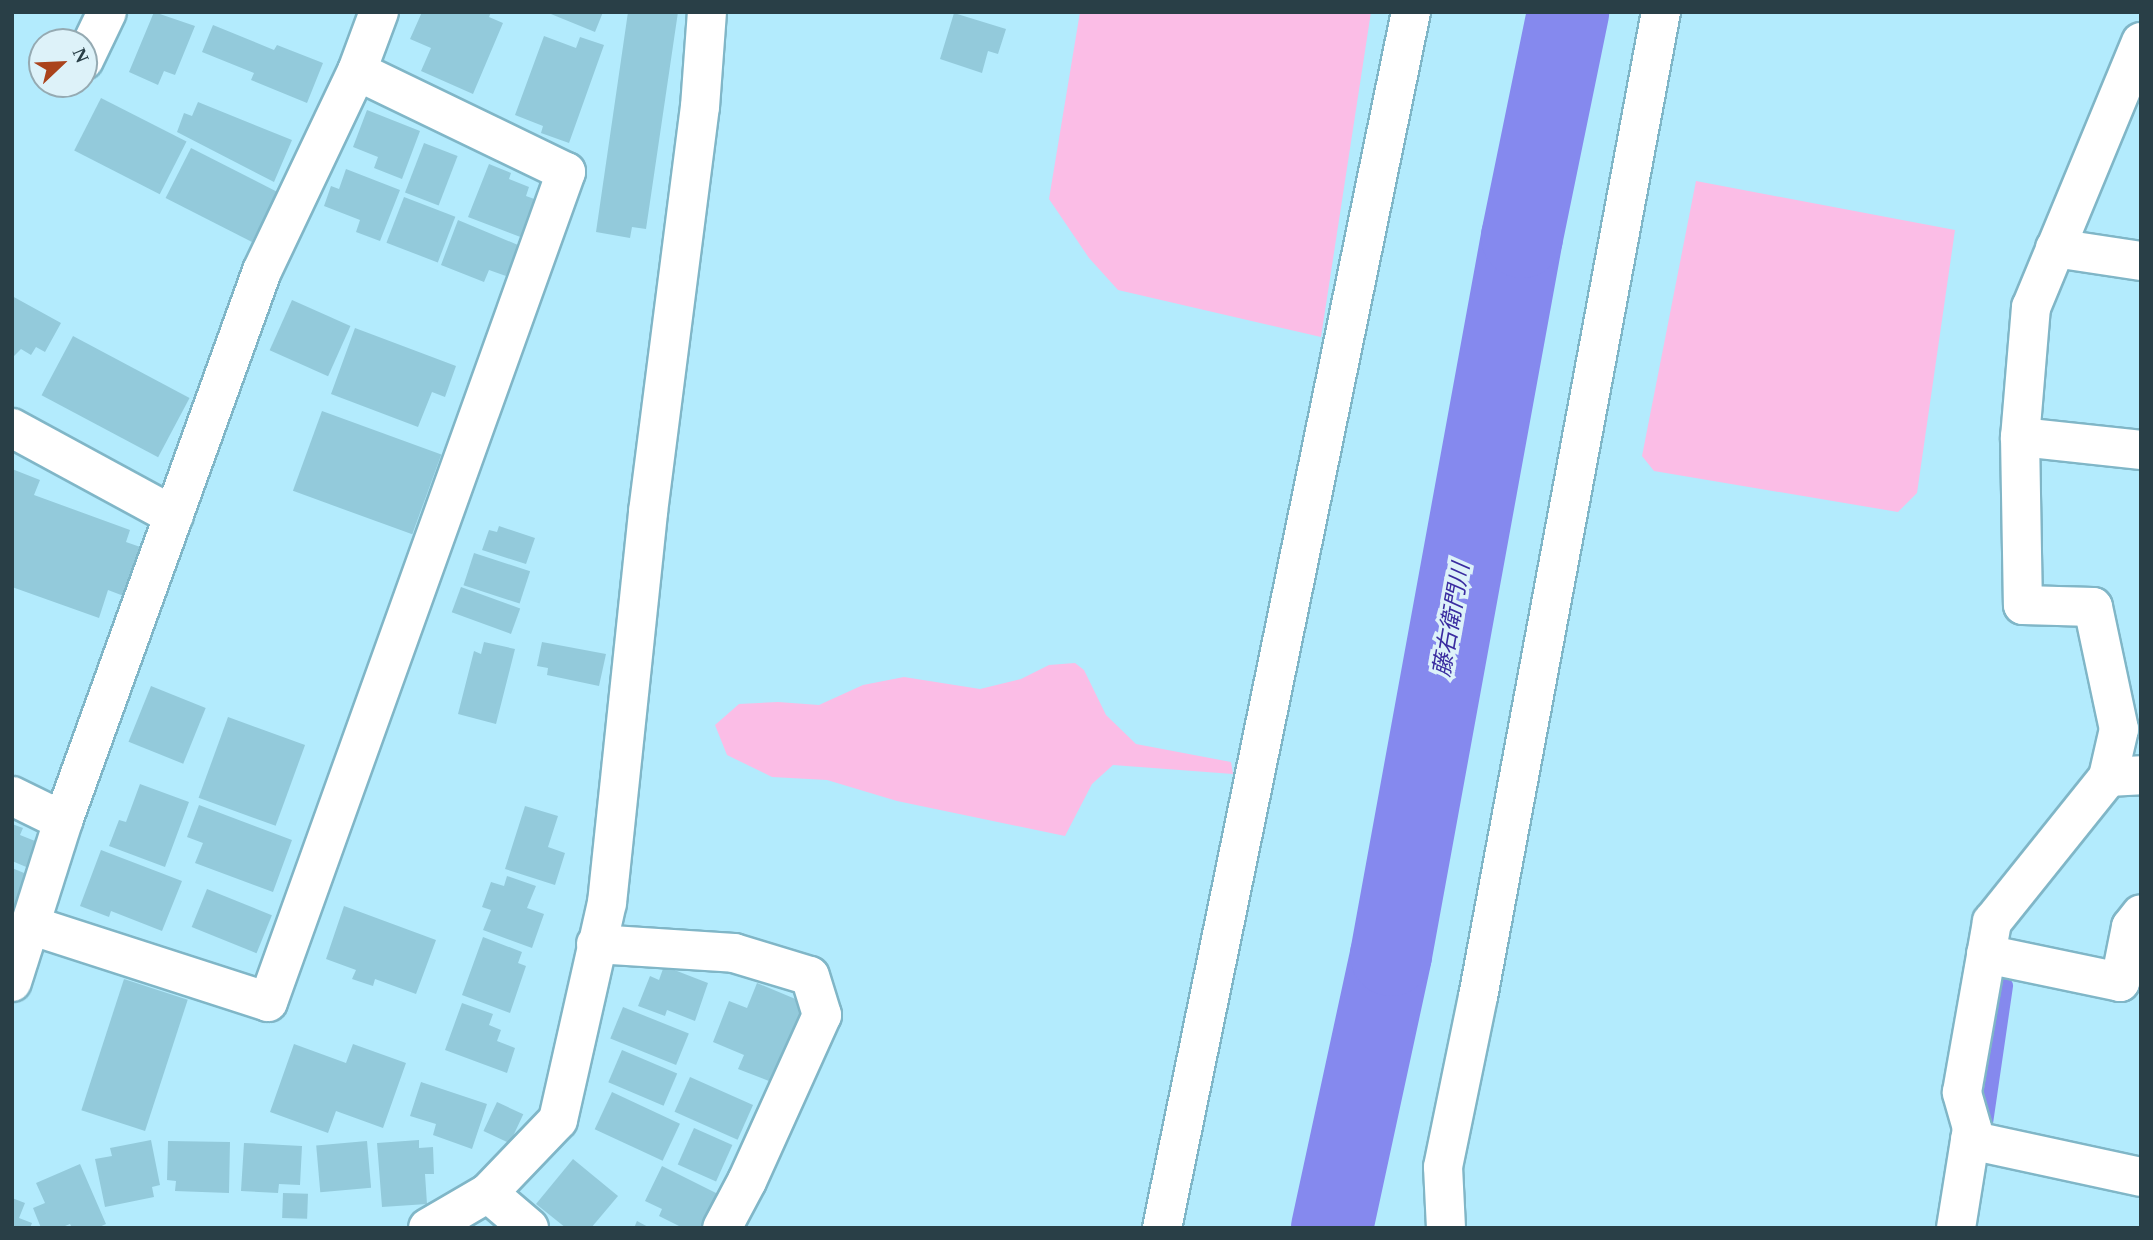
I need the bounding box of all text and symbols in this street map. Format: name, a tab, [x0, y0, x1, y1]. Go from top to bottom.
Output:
north arrow	[28, 28, 98, 98]
text: N	[69, 45, 93, 66]
water label: 藤右衛門川	[1428, 561, 1476, 679]

